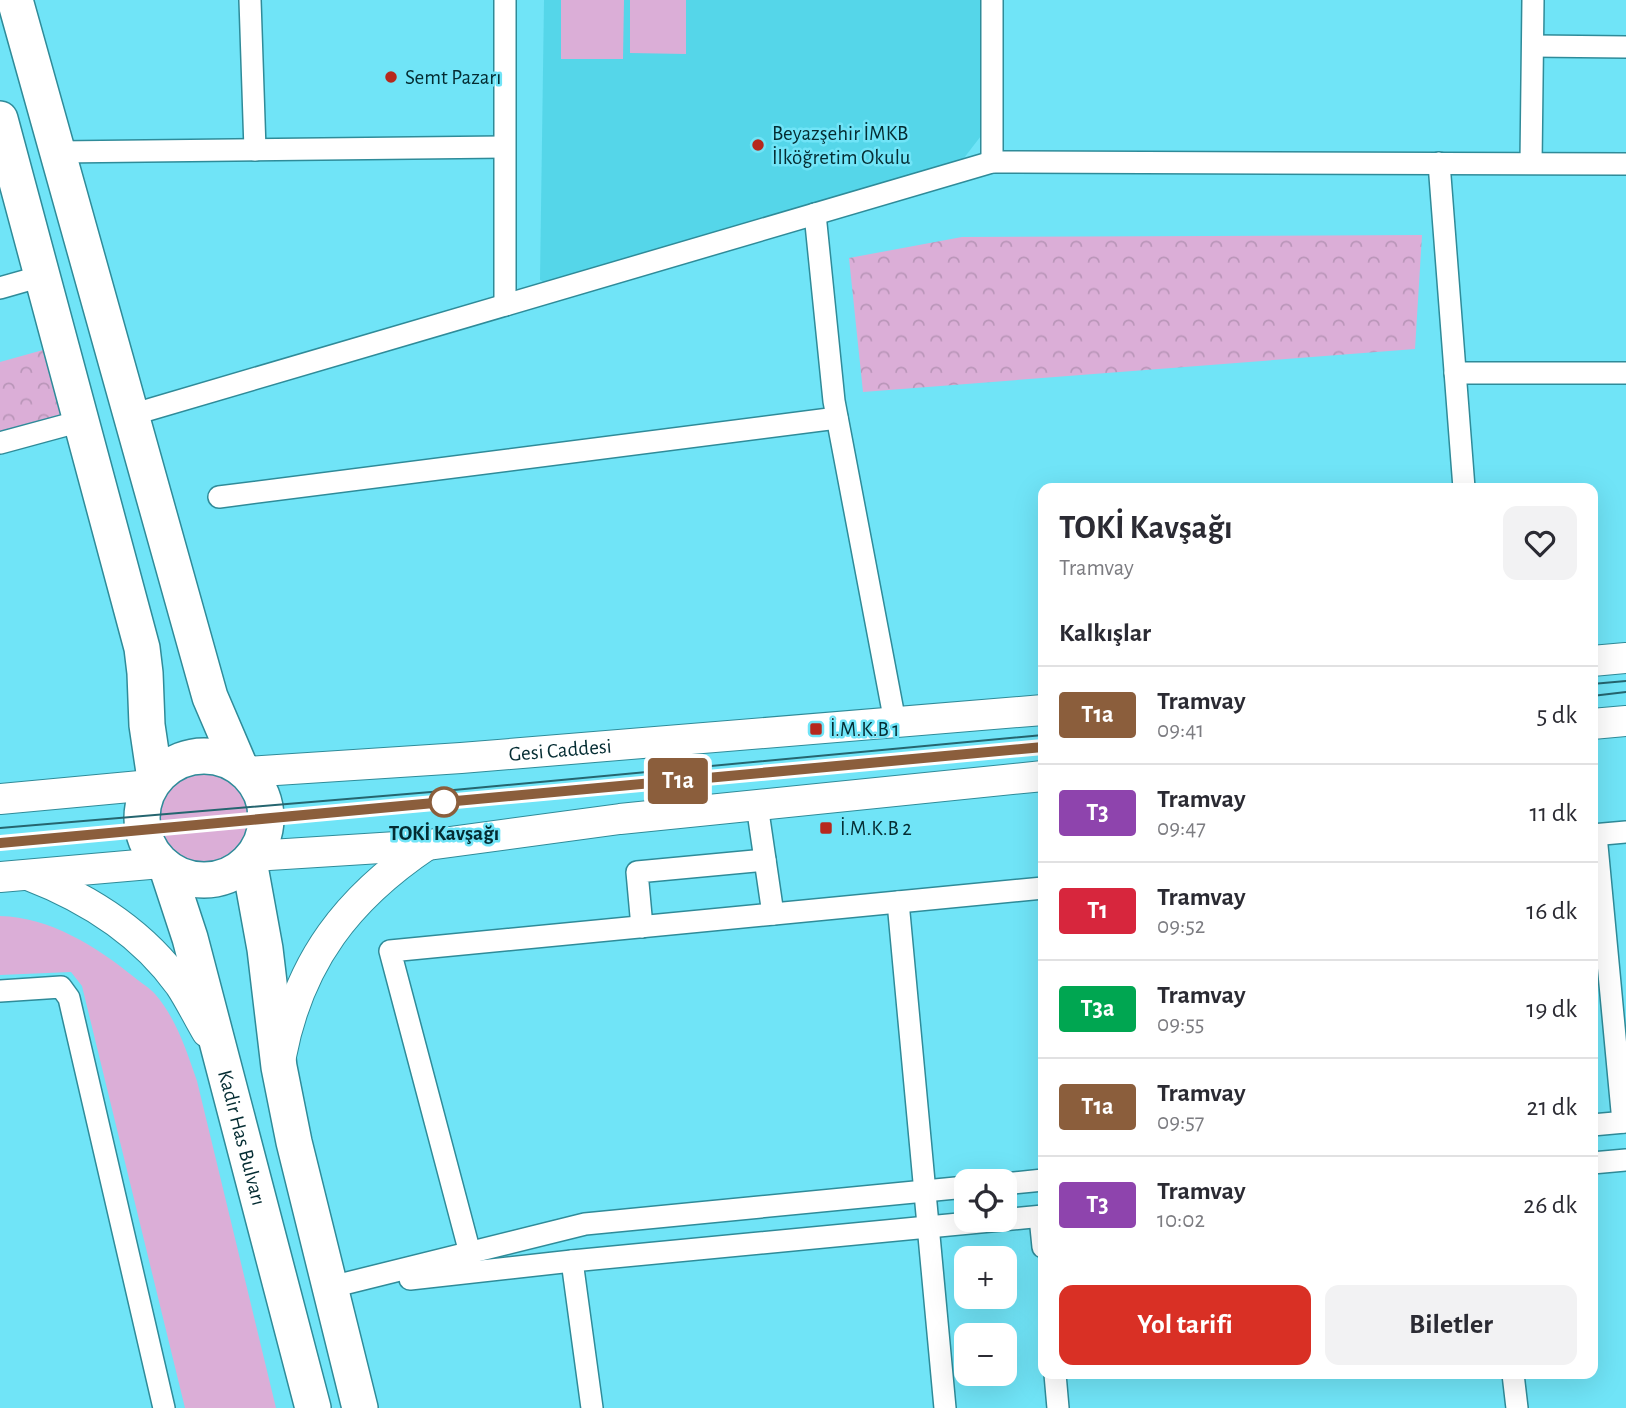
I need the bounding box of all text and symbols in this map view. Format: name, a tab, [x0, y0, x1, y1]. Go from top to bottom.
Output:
place label: Semt Pazarı	[405, 67, 501, 88]
marker: Semt Pazarı	[383, 69, 399, 85]
place label: Beyazşehir İMKB İlköğretim Okulu	[772, 122, 911, 168]
marker: Beyazşehir İMKB İlköğretim Okulu	[750, 137, 766, 153]
button: heart	[1503, 506, 1577, 580]
text: TOKİ Kavşağı	[1059, 512, 1233, 545]
text: Tramvay	[1059, 557, 1134, 580]
text: Kalkışlar	[1059, 620, 1151, 646]
text: Tramvay	[1157, 688, 1246, 714]
text: 5 dk	[1537, 702, 1577, 728]
text: T1a	[1081, 703, 1114, 727]
place label: İ.M.K.B 1	[830, 718, 899, 740]
text: 09:41	[1157, 719, 1204, 742]
marker: İ.M.K.B 1	[808, 721, 824, 737]
street label: Gesi Caddesi	[508, 736, 613, 765]
line badge: T1a	[638, 758, 718, 804]
text: T1a	[662, 769, 694, 793]
text: Tramvay	[1157, 786, 1246, 812]
marker: TOKİ Kavşağı	[429, 787, 459, 817]
text: 11 dk	[1529, 800, 1577, 826]
text: T3	[1086, 801, 1109, 825]
place label: İ.M.K.B 2	[840, 817, 912, 839]
text: 09:47	[1157, 817, 1206, 840]
marker: İ.M.K.B 2	[818, 820, 834, 836]
place label: TOKİ Kavşağı	[389, 822, 499, 844]
text: Tramvay	[1157, 884, 1246, 910]
text: 16 dk	[1526, 898, 1577, 924]
text: T1	[1087, 899, 1108, 923]
text: 09:52	[1157, 915, 1205, 938]
text: Tramvay	[1157, 982, 1246, 1008]
text: 19 dk	[1526, 996, 1577, 1022]
text: T3a	[1081, 997, 1114, 1021]
text: 09:55	[1157, 1013, 1204, 1036]
street label: Kadir Has Bulvarı	[214, 1068, 270, 1208]
text: Tramvay	[1157, 1080, 1246, 1106]
text: 21 dk	[1527, 1094, 1577, 1120]
text: T1a	[1081, 1095, 1114, 1119]
text: 09:57	[1157, 1111, 1204, 1134]
map controls	[954, 1169, 1017, 1386]
button: locate	[954, 1169, 1017, 1232]
text: Tramvay	[1157, 1178, 1246, 1204]
text: 26 dk	[1523, 1192, 1577, 1218]
text: T3	[1086, 1193, 1109, 1217]
text: 10:02	[1157, 1209, 1205, 1232]
button: +	[954, 1246, 1017, 1309]
button: Yol tarifi	[1059, 1285, 1311, 1365]
button: Biletler	[1325, 1285, 1577, 1365]
button: −	[954, 1323, 1017, 1386]

